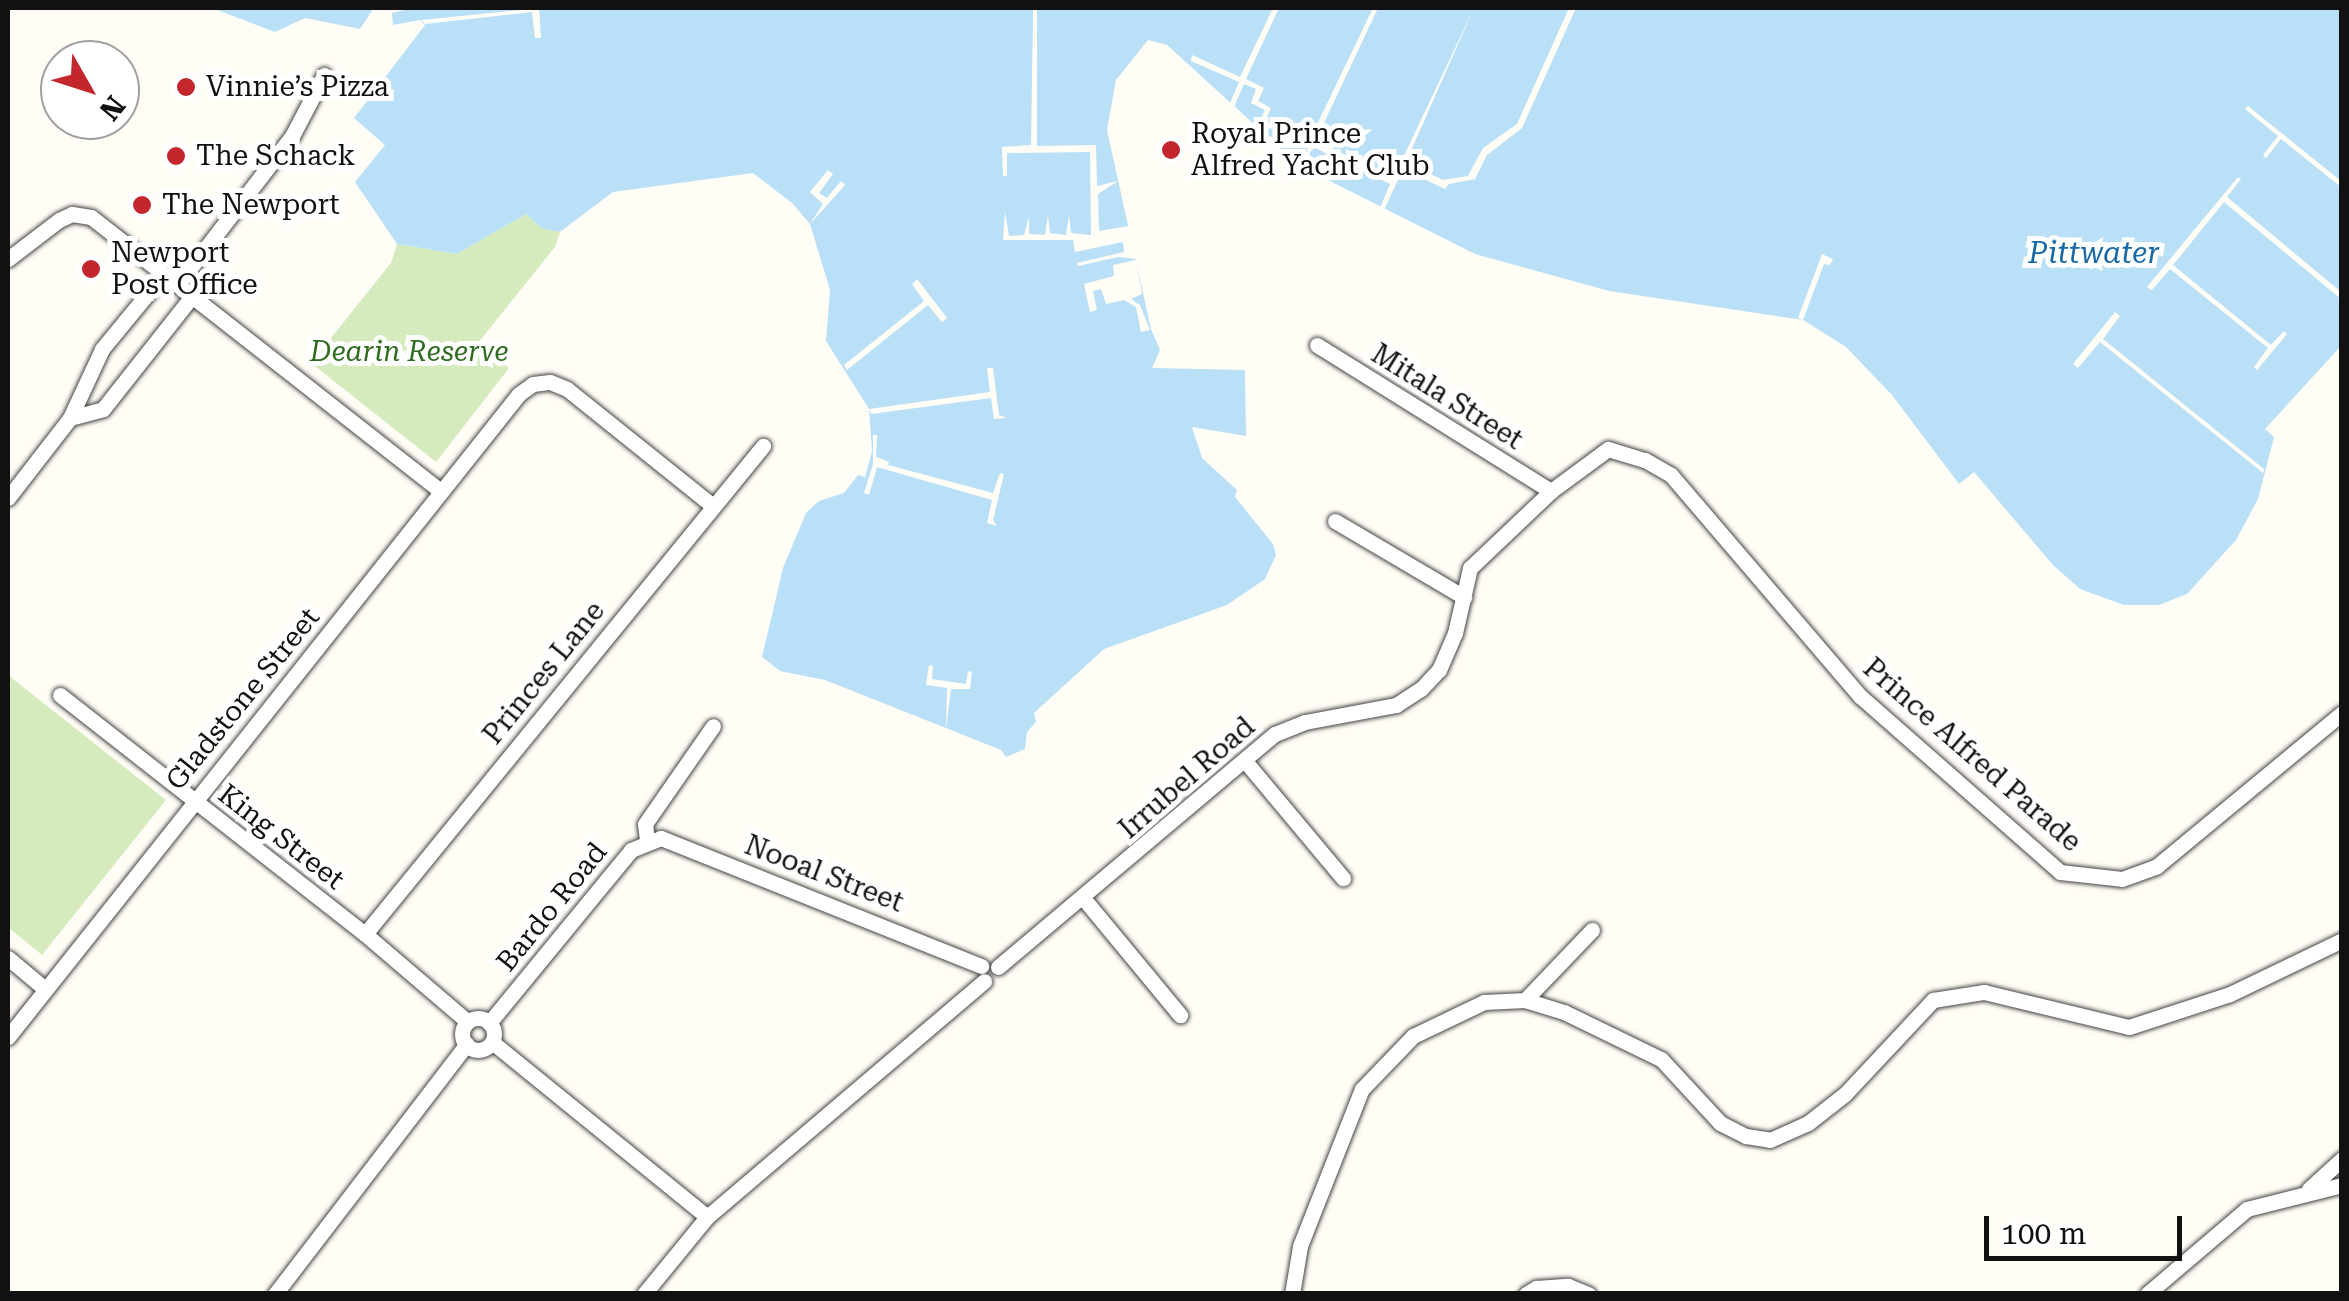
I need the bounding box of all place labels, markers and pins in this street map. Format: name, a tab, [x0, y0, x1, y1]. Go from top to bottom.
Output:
place label: Vinnie’s Pizza	[206, 70, 389, 104]
marker: Vinnie’s Pizza	[175, 76, 197, 98]
place label: Royal Prince Alfred Yacht Club	[1191, 117, 1430, 183]
place label: The Schack	[196, 139, 355, 173]
marker: Royal Prince Alfred Yacht Club	[1160, 139, 1182, 161]
marker: The Schack	[165, 145, 187, 167]
place label: The Newport	[162, 188, 340, 222]
marker: The Newport	[131, 194, 153, 216]
place label: Newport Post Office	[111, 236, 258, 302]
marker: Newport Post Office	[80, 258, 102, 280]

